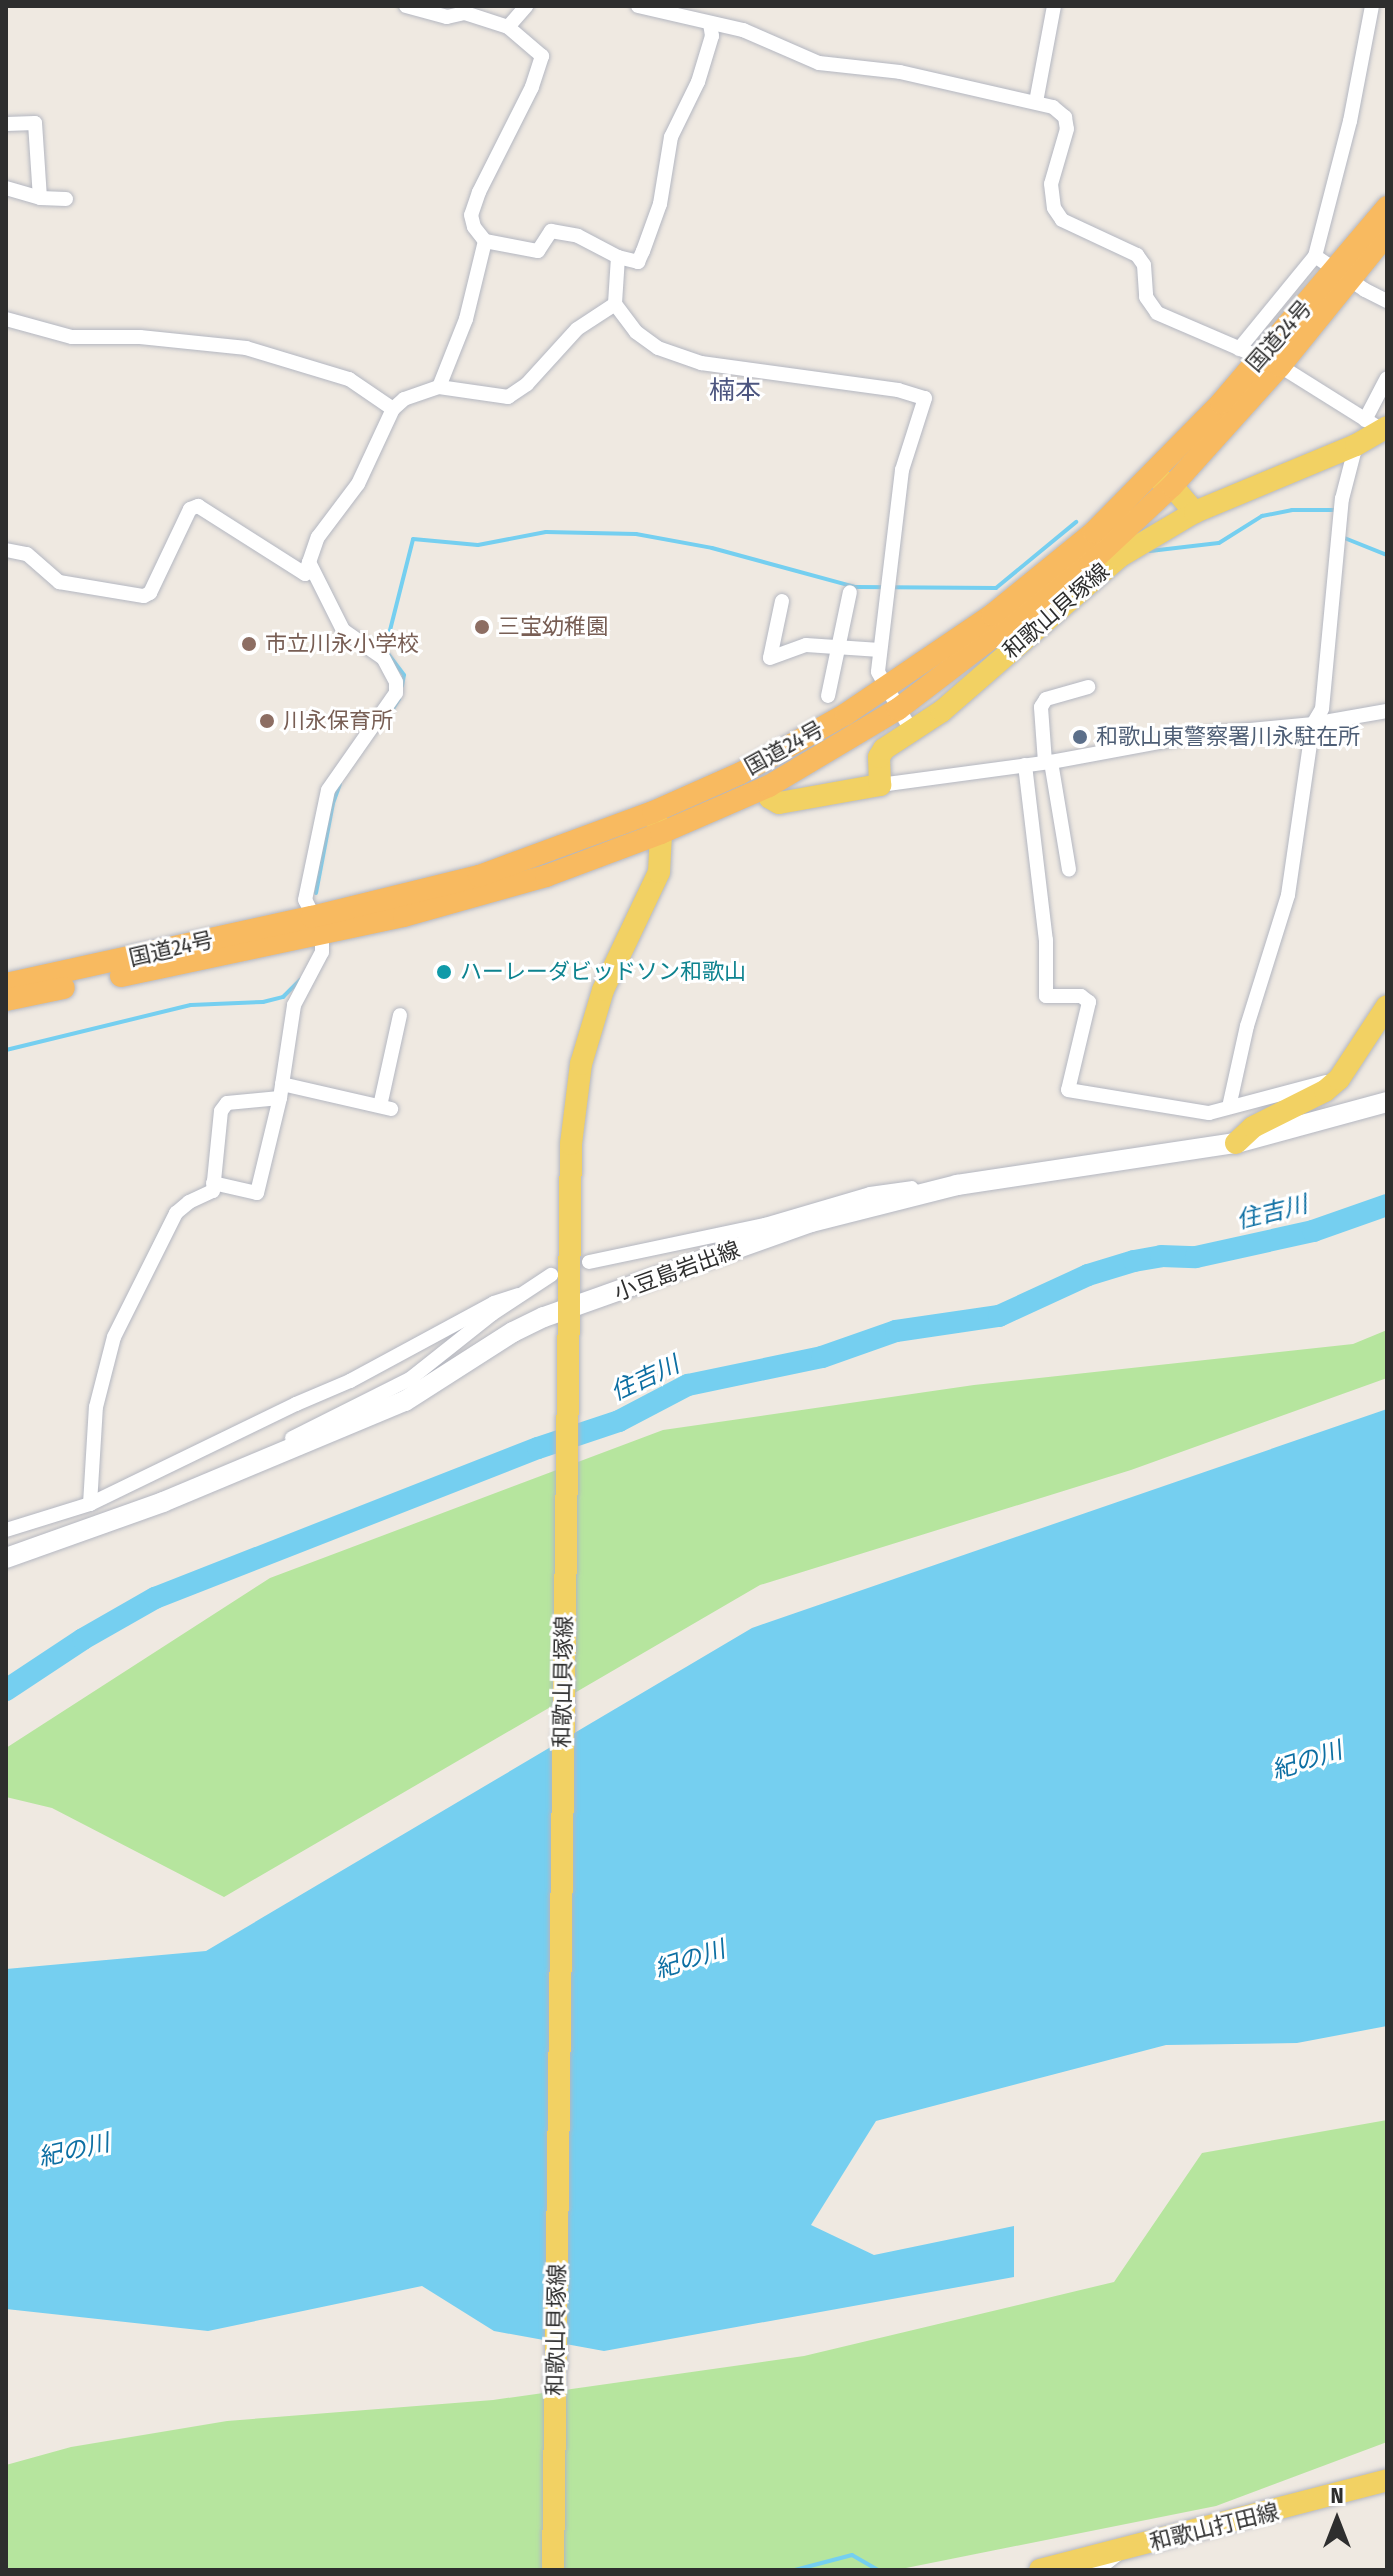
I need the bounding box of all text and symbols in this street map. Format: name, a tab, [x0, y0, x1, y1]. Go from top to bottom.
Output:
street label: 国道24号	[1241, 295, 1317, 377]
district label: 楠本	[709, 375, 761, 407]
street label: 和歌山貝塚線	[998, 558, 1114, 664]
place label: 三宝幼稚園	[498, 614, 608, 640]
marker: 三宝幼稚園	[473, 618, 491, 636]
place label: 市立川永小学校	[265, 631, 419, 657]
marker: 市立川永小学校	[240, 635, 258, 653]
place label: 川永保育所	[283, 708, 393, 734]
marker: 川永保育所	[258, 712, 276, 730]
street label: 国道24号	[740, 716, 828, 780]
place label: 和歌山東警察署川永駐在所	[1096, 724, 1360, 750]
marker: 和歌山東警察署川永駐在所	[1071, 728, 1089, 746]
street label: 国道24号	[126, 926, 216, 972]
place label: ハーレーダビッドソン和歌山	[460, 959, 746, 985]
marker: ハーレーダビッドソン和歌山	[435, 963, 453, 981]
water label: 住吉川	[1234, 1190, 1310, 1236]
street label: 小豆島岩出線	[610, 1236, 744, 1306]
water label: 住吉川	[606, 1351, 684, 1407]
street label: 和歌山貝塚線	[549, 1616, 577, 1748]
water label: 紀の川	[1268, 1736, 1346, 1786]
water label: 紀の川	[651, 1935, 729, 1985]
water label: 紀の川	[36, 2129, 112, 2173]
street label: 和歌山貝塚線	[542, 2264, 570, 2396]
north arrow	[1297, 2480, 1377, 2560]
text: N	[1330, 2482, 1344, 2509]
street label: 和歌山打田線	[1147, 2498, 1281, 2556]

